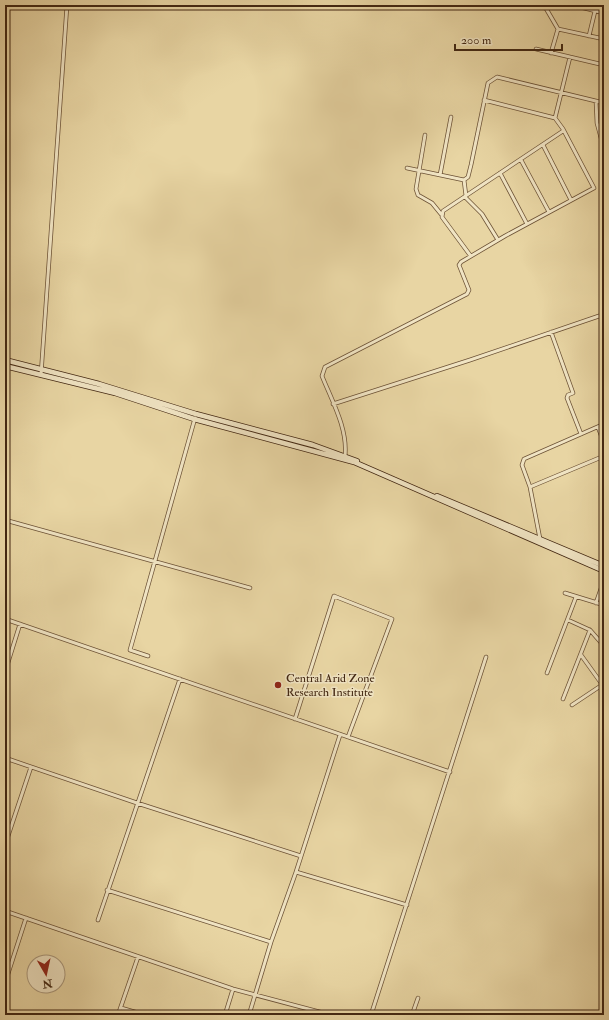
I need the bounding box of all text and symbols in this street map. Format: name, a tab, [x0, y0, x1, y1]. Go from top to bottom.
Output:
scale bar	[455, 26, 562, 52]
text: 200 m	[461, 33, 492, 48]
place label: Central Arid Zone Research Institute	[286, 671, 374, 700]
marker: Central Arid Zone Research Institute	[273, 680, 283, 690]
north arrow	[26, 954, 66, 994]
text: N	[40, 976, 54, 991]

